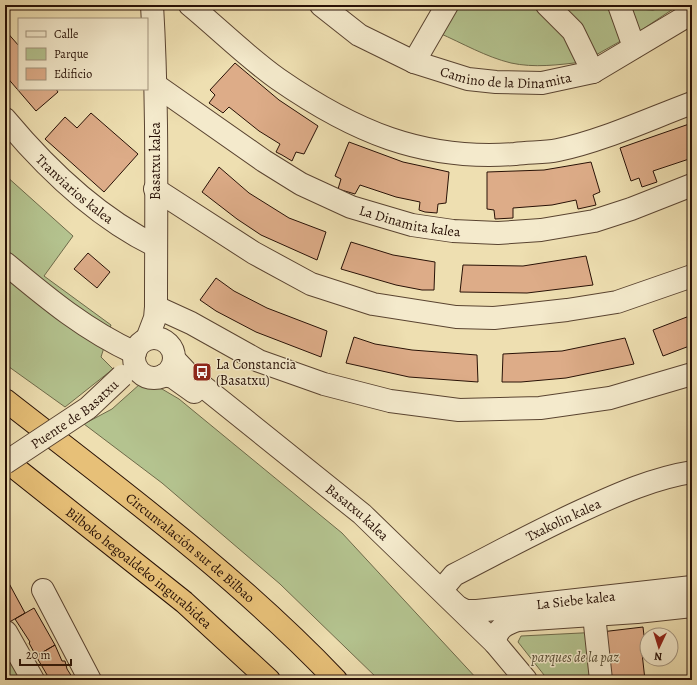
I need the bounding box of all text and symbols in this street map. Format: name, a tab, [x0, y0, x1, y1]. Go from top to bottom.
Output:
legend	[18, 18, 148, 90]
text: Calle	[54, 26, 78, 42]
text: Parque	[54, 46, 89, 62]
street label: Camino de la Dinamita	[438, 62, 574, 93]
text: Edificio	[54, 66, 92, 82]
street label: Basatxu kalea	[146, 121, 165, 200]
street label: Tranviarios kalea	[31, 150, 118, 229]
street label: La Dinamita kalea	[357, 201, 461, 241]
place label: La Constancia (Basatxu)	[216, 355, 297, 390]
bus stop icon: La Constancia (Basatxu)	[191, 361, 213, 383]
street label: Puente de Basatxu	[27, 375, 123, 454]
street label: Basatxu kalea	[321, 479, 393, 545]
street label: Circunvalación sur de Bilbao	[122, 489, 259, 607]
street label: Txakolin kalea	[523, 494, 604, 546]
street label: Bilboko hegoaldeko ingurabidea	[62, 503, 216, 634]
street label: La Siebe kalea	[535, 587, 617, 614]
north arrow	[639, 627, 679, 667]
scale bar	[20, 641, 71, 667]
text: 20 m	[26, 647, 50, 663]
park label: parques de la paz	[530, 648, 619, 667]
text: N	[654, 649, 663, 664]

